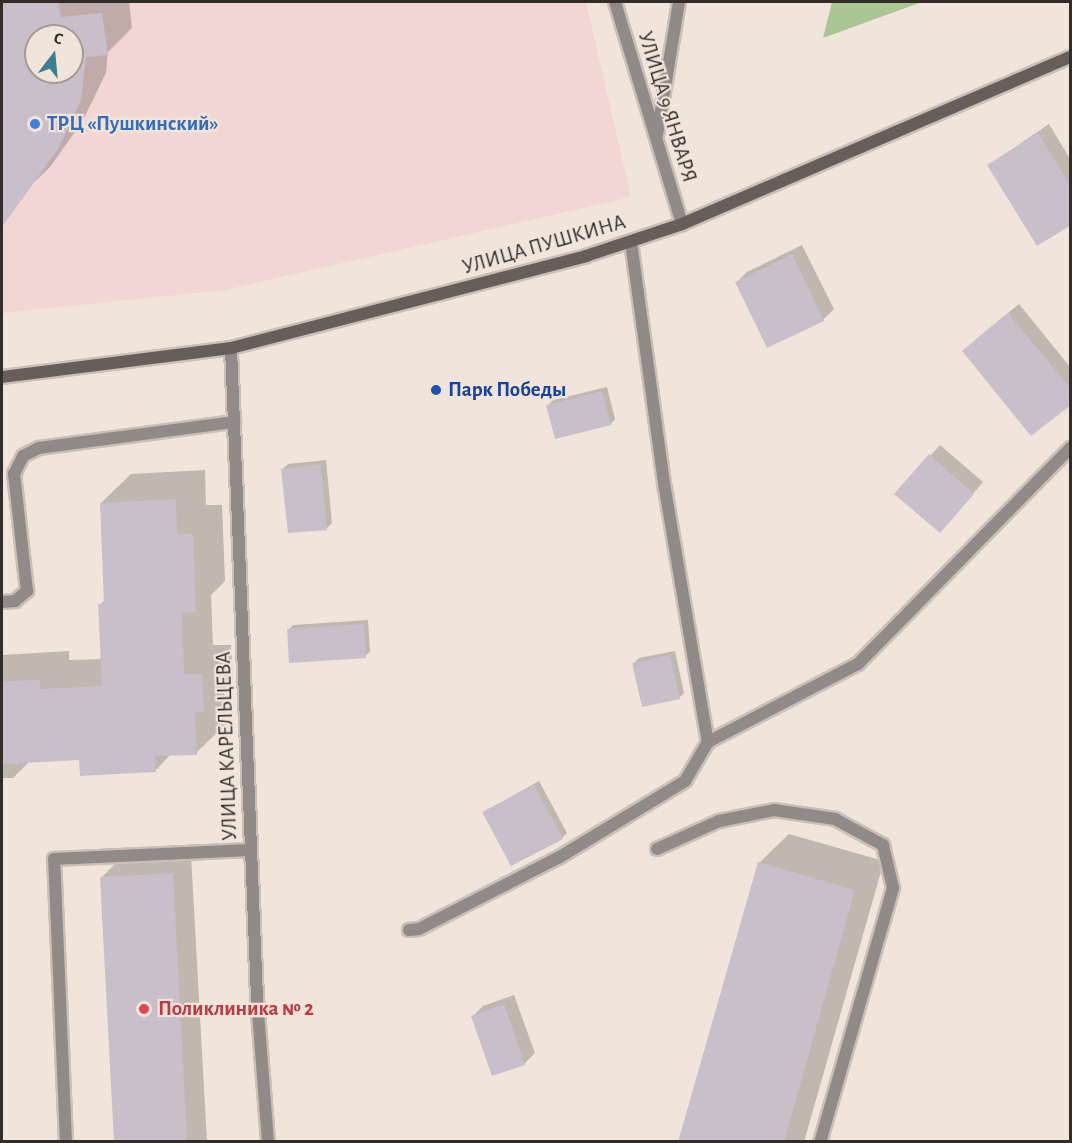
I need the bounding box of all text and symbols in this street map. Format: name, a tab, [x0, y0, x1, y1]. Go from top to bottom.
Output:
north arrow	[24, 24, 84, 84]
street label: УЛИЦА 9 ЯНВАРЯ	[632, 28, 702, 186]
text: С	[52, 30, 65, 48]
place label: ТРЦ «Пушкинский»	[47, 111, 219, 137]
marker: ТРЦ «Пушкинский»	[28, 117, 42, 131]
street label: УЛИЦА ПУШКИНА	[460, 210, 628, 280]
place label: Парк Победы	[448, 377, 566, 403]
marker: Парк Победы	[429, 383, 443, 397]
street label: УЛИЦА КАРЕЛЬЦЕВА	[211, 651, 243, 841]
place label: Поликлиника № 2	[158, 996, 314, 1022]
marker: Поликлиника № 2	[135, 1000, 153, 1018]

